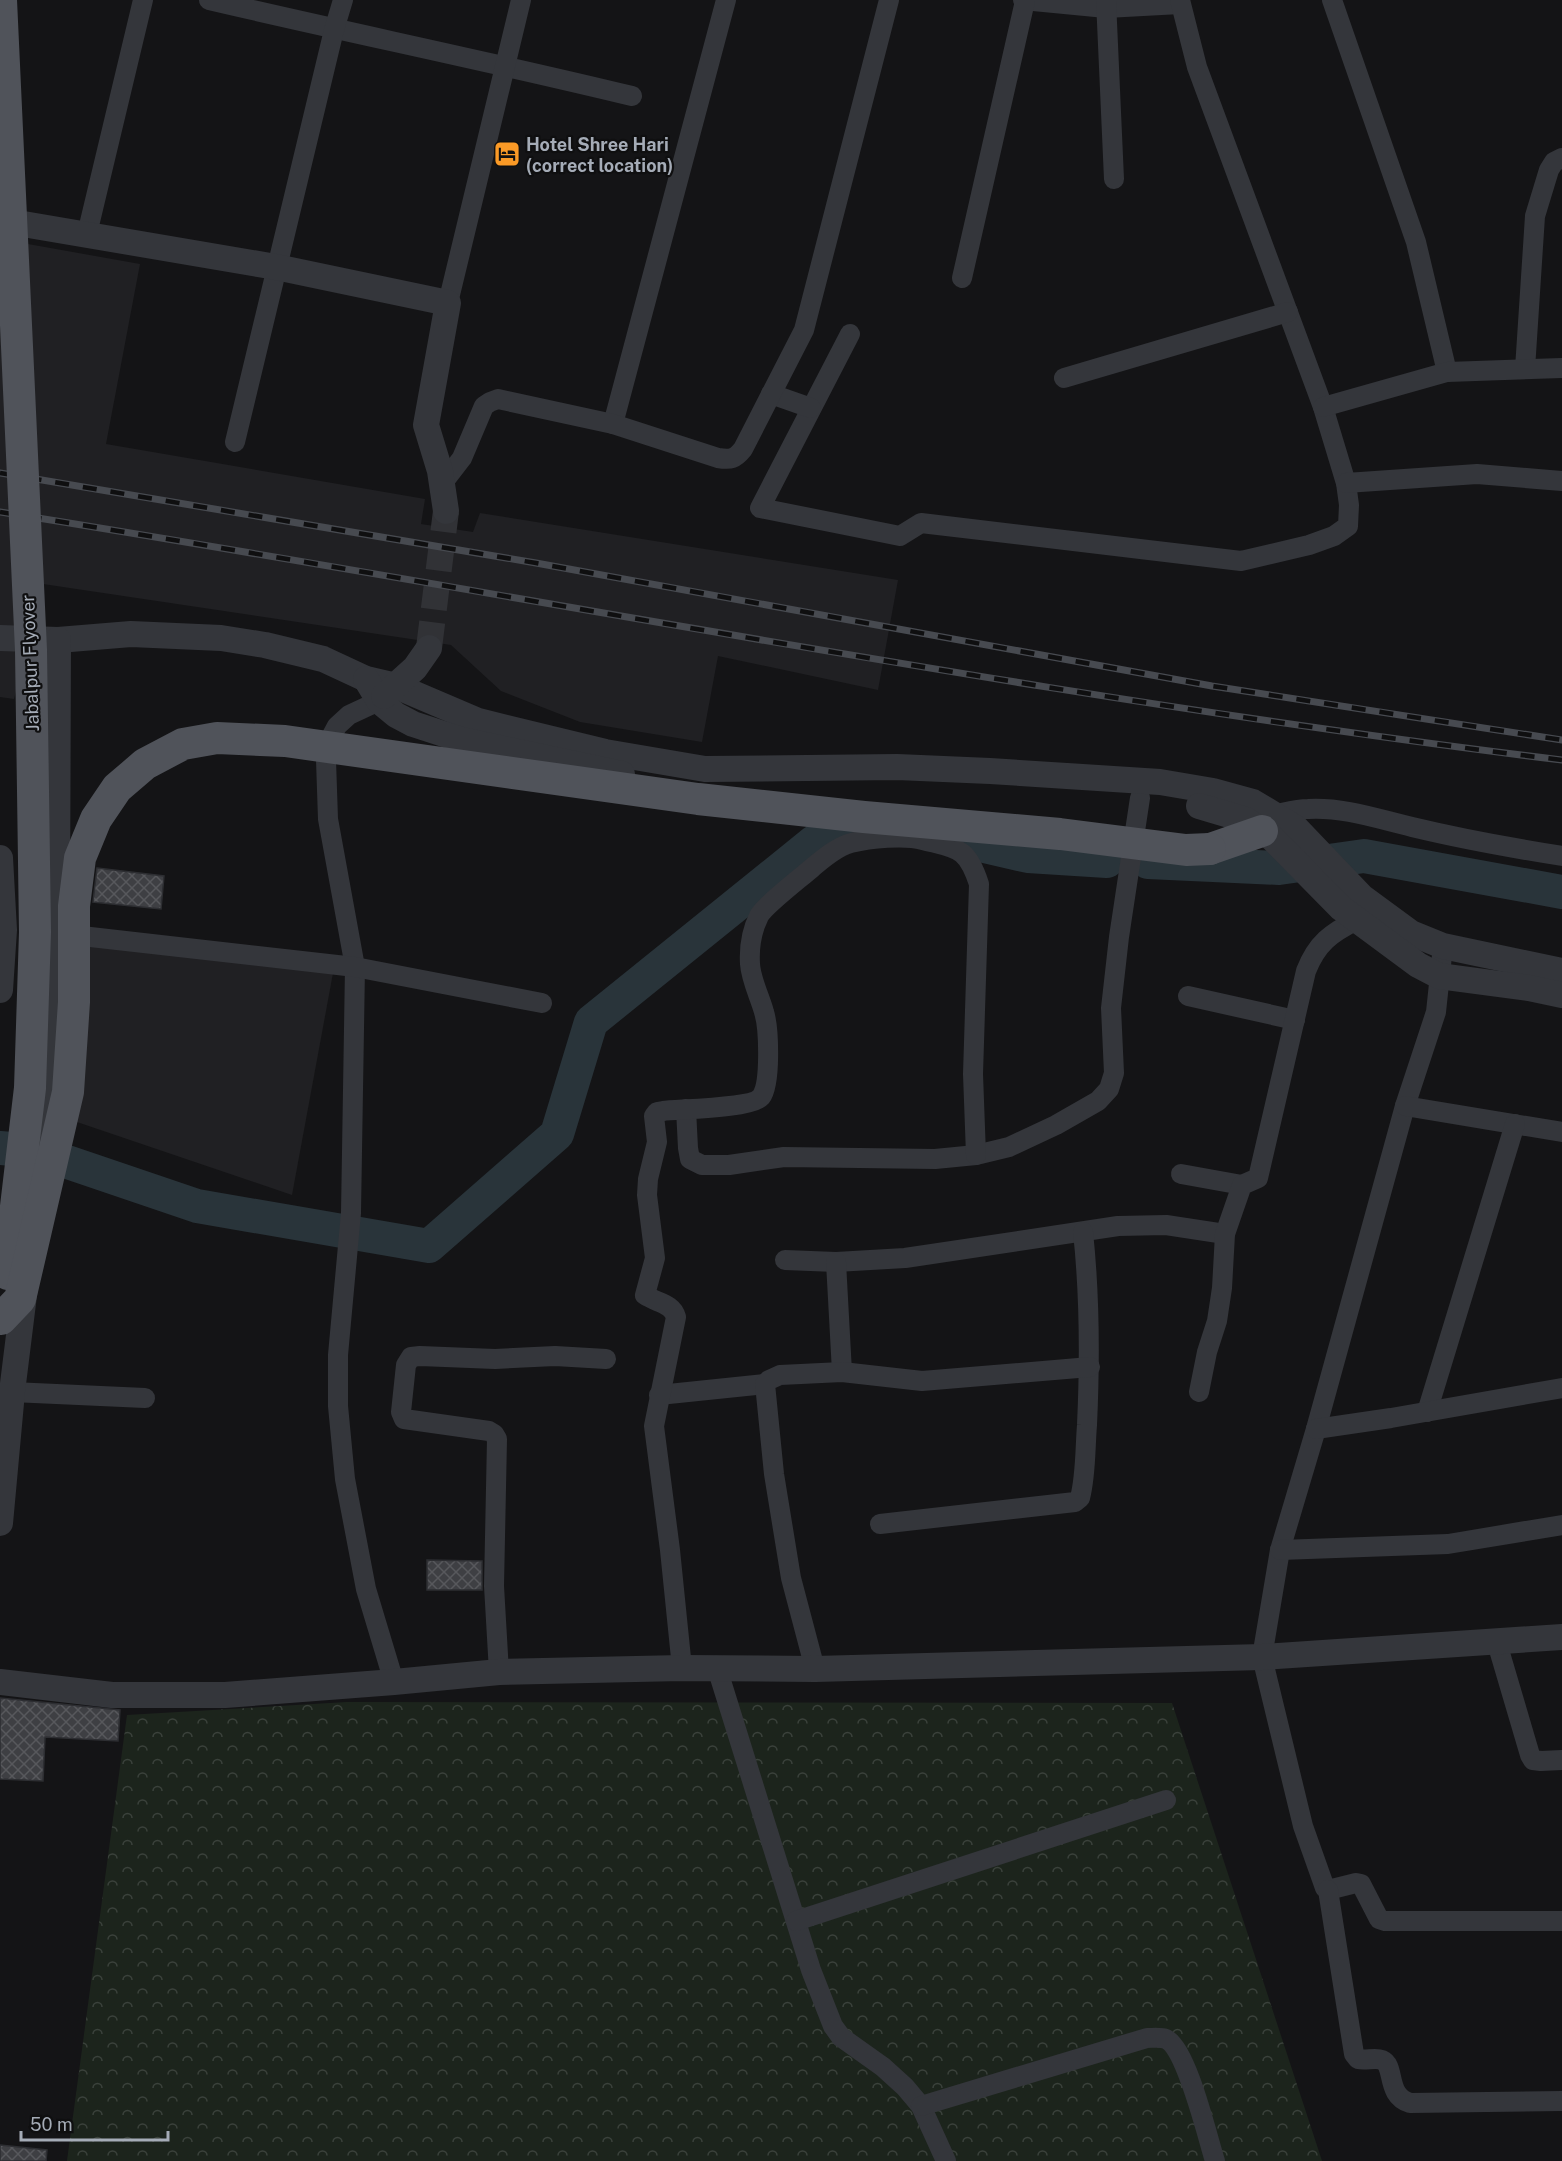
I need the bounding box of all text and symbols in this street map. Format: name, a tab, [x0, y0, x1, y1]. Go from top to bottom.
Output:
place label: Hotel Shree Hari (correct location)	[526, 134, 673, 176]
hotel icon: Hotel Shree Hari (correct location)	[492, 139, 522, 169]
street label: Jabalpur Flyover	[17, 594, 43, 732]
scale bar	[21, 2104, 168, 2142]
text: 50 m	[30, 2114, 73, 2135]

